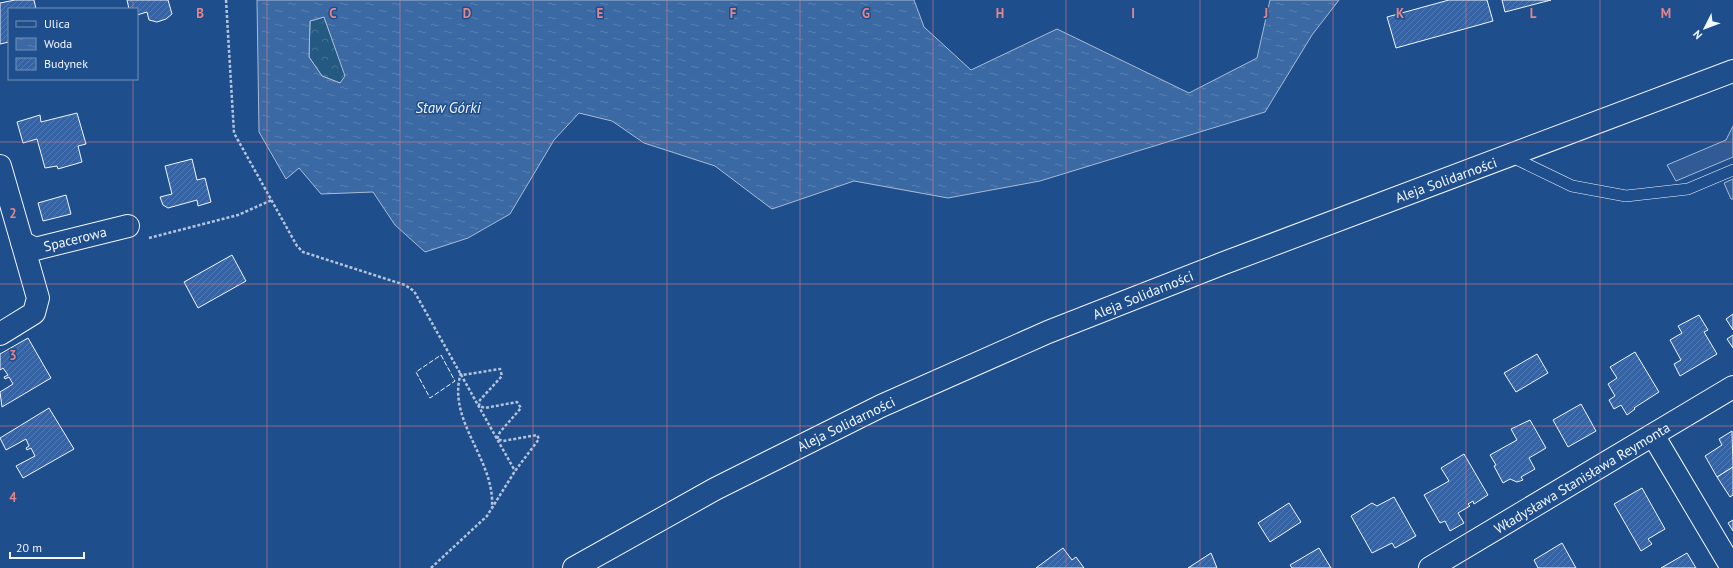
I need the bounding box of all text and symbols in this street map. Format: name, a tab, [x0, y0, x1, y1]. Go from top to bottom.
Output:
text: B	[196, 5, 204, 22]
text: C	[329, 5, 337, 22]
text: D	[463, 5, 471, 22]
text: E	[597, 5, 604, 22]
text: F	[730, 5, 737, 22]
text: G	[862, 5, 870, 22]
text: H	[996, 5, 1004, 22]
text: I	[1131, 5, 1135, 22]
text: J	[1263, 5, 1268, 22]
text: K	[1396, 5, 1404, 22]
text: L	[1530, 5, 1537, 22]
text: M	[1661, 5, 1671, 22]
legend	[8, 8, 138, 80]
north arrow	[1685, 8, 1725, 48]
text: Ulica	[44, 16, 70, 31]
text: N	[1690, 27, 1705, 42]
text: Woda	[44, 36, 72, 51]
text: Budynek	[44, 56, 88, 71]
water label: Staw Górki	[415, 98, 482, 117]
street label: Aleja Solidarności	[1393, 153, 1499, 207]
text: 2	[9, 205, 17, 222]
street label: Spacerowa	[42, 222, 108, 256]
street label: Aleja Solidarności	[1090, 267, 1196, 323]
text: 3	[9, 347, 17, 364]
street label: Aleja Solidarności	[794, 392, 898, 456]
street label: Władysława Stanisława Reymonta	[1491, 418, 1673, 538]
text: 4	[9, 489, 17, 506]
scale bar	[10, 534, 84, 560]
text: 20 m	[16, 540, 42, 555]

